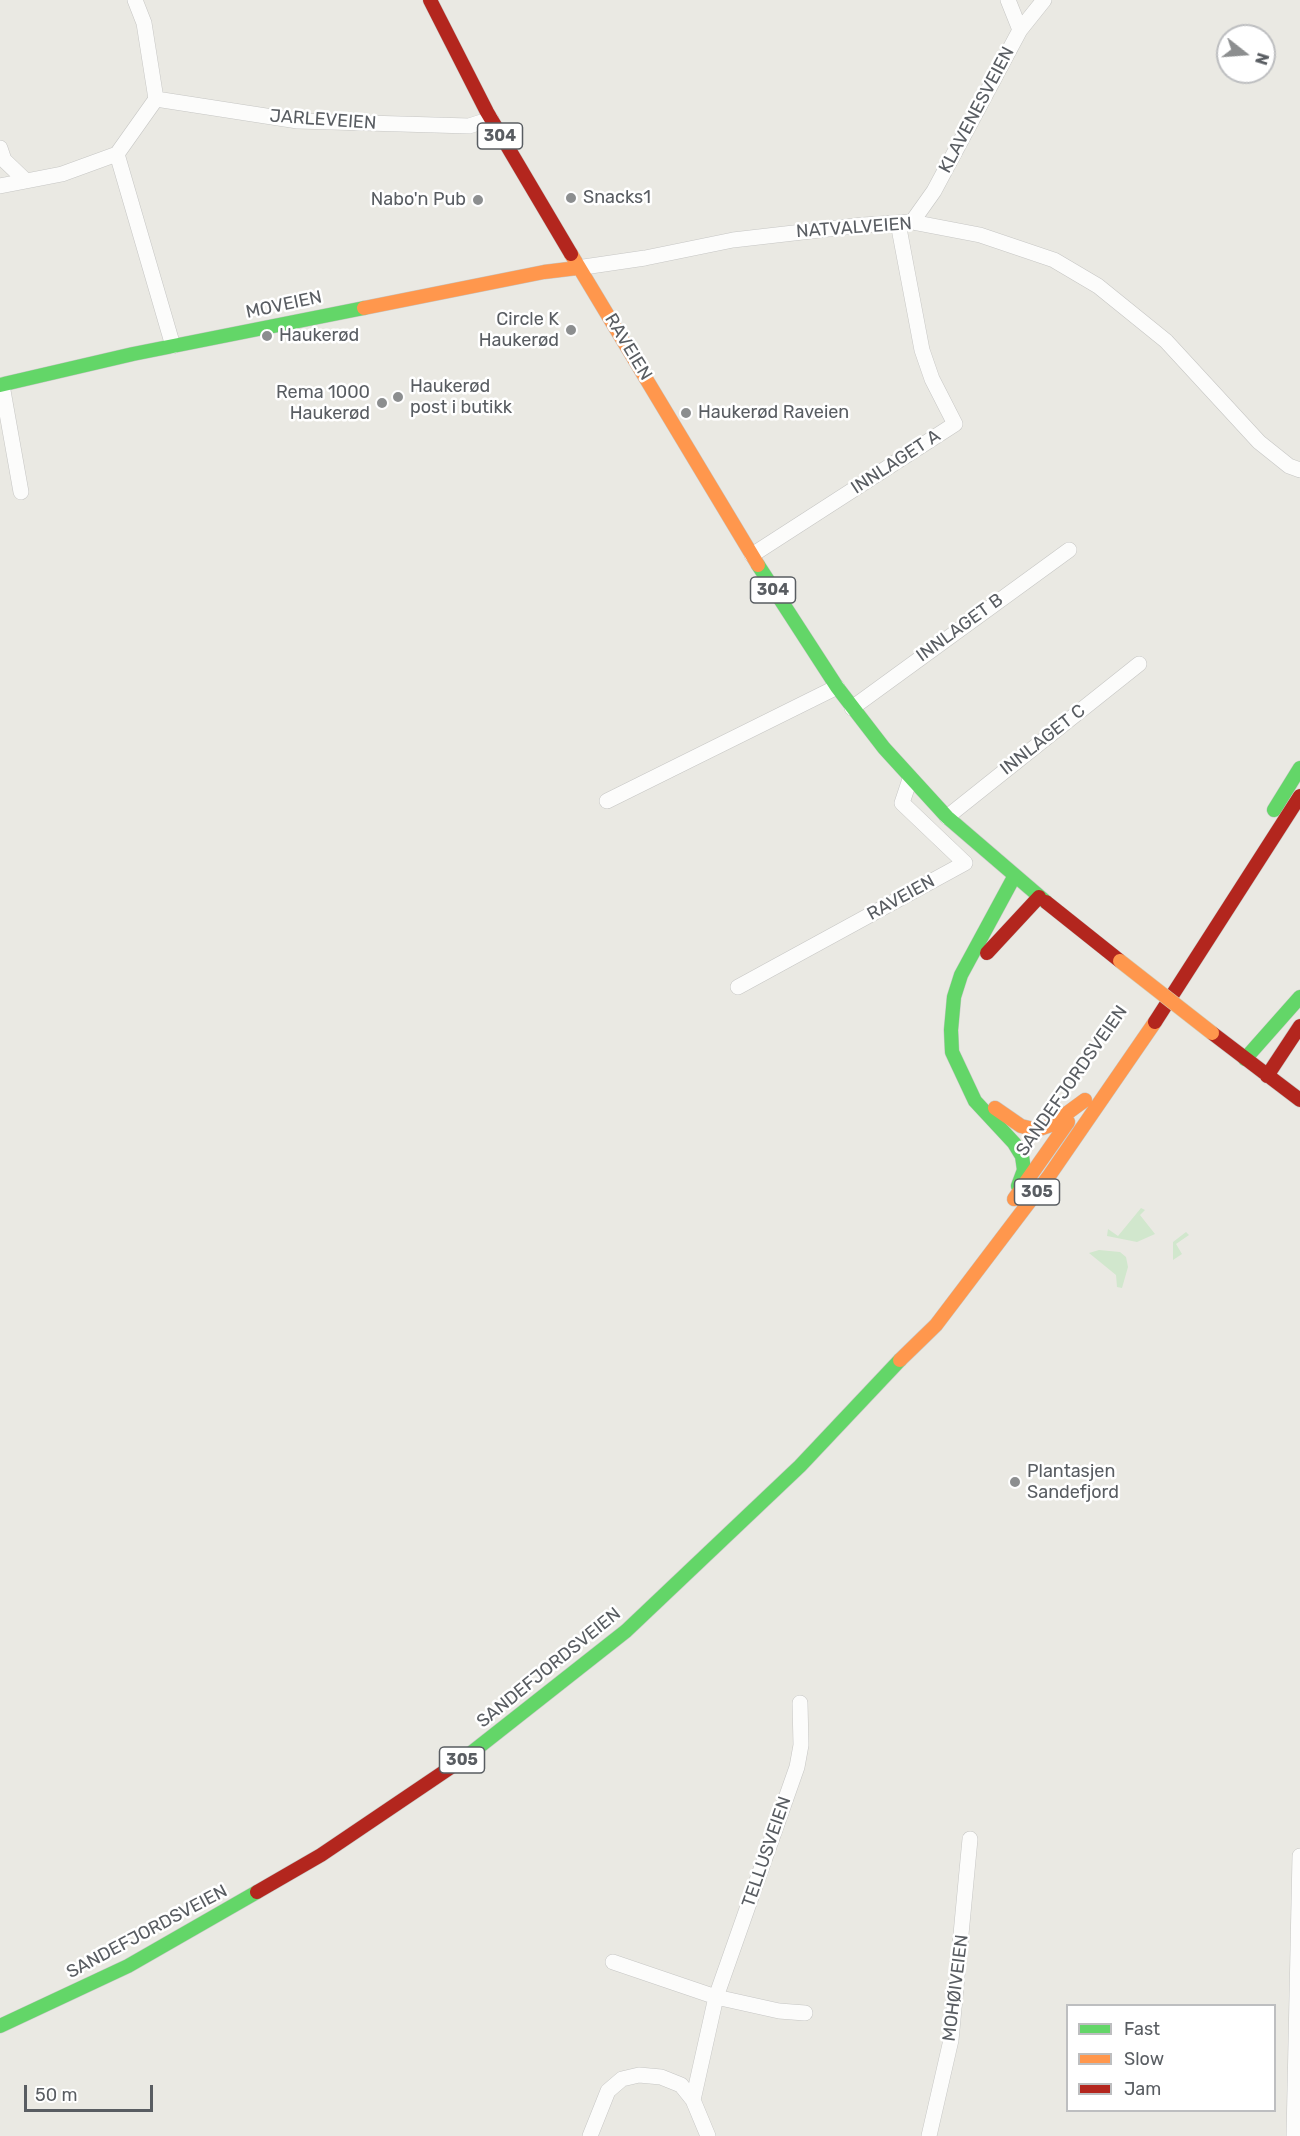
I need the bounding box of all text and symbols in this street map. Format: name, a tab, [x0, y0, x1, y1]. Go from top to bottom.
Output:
north arrow	[1216, 24, 1276, 84]
street label: KLAVENESVEIEN	[935, 43, 1019, 177]
text: N	[1251, 51, 1273, 67]
street label: JARLEVEIEN	[269, 105, 377, 135]
road number: 304	[478, 123, 522, 149]
place label: Snacks1	[583, 187, 651, 209]
place label: Nabo'n Pub	[371, 189, 466, 211]
marker: Snacks1	[564, 191, 578, 205]
marker: Nabo'n Pub	[471, 193, 485, 207]
street label: NATVALVEIEN	[795, 213, 913, 243]
street label: MOVEIEN	[244, 286, 324, 324]
place label: Circle K Haukerød	[479, 309, 559, 352]
street label: RAVEIEN	[600, 310, 656, 384]
marker: Circle K Haukerød	[564, 323, 578, 337]
place label: Haukerød	[279, 325, 359, 347]
marker: Haukerød	[260, 329, 274, 343]
place label: Haukerød post i butikk	[410, 376, 512, 418]
place label: Rema 1000 Haukerød	[276, 382, 370, 424]
marker: Haukerød post i butikk	[391, 390, 405, 404]
marker: Rema 1000 Haukerød	[375, 396, 389, 410]
place label: Haukerød Raveien	[698, 402, 849, 424]
marker: Haukerød Raveien	[679, 406, 693, 420]
street label: INNLAGET A	[847, 425, 945, 499]
road number: 304	[750, 577, 796, 603]
street label: INNLAGET B	[912, 589, 1008, 667]
street label: INNLAGET C	[996, 700, 1090, 780]
street label: RAVEIEN	[863, 871, 939, 925]
street label: SANDEFJORDSVEIEN	[1012, 1002, 1132, 1160]
road number: 305	[1014, 1179, 1060, 1205]
place label: Plantasjen Sandefjord	[1027, 1461, 1119, 1504]
marker: Plantasjen Sandefjord	[1008, 1475, 1022, 1489]
street label: SANDEFJORDSVEIEN	[473, 1603, 625, 1733]
road number: 305	[440, 1747, 484, 1773]
street label: TELLUSVEIEN	[738, 1794, 796, 1910]
street label: SANDEFJORDSVEIEN	[63, 1880, 231, 1984]
street label: MOHØIVEIEN	[939, 1933, 973, 2043]
legend	[1066, 2004, 1276, 2112]
text: Fast	[1124, 2018, 1160, 2040]
text: Slow	[1124, 2048, 1164, 2070]
scale bar	[27, 2073, 156, 2111]
text: Jam	[1124, 2078, 1161, 2100]
text: 50 m	[35, 2084, 78, 2106]

